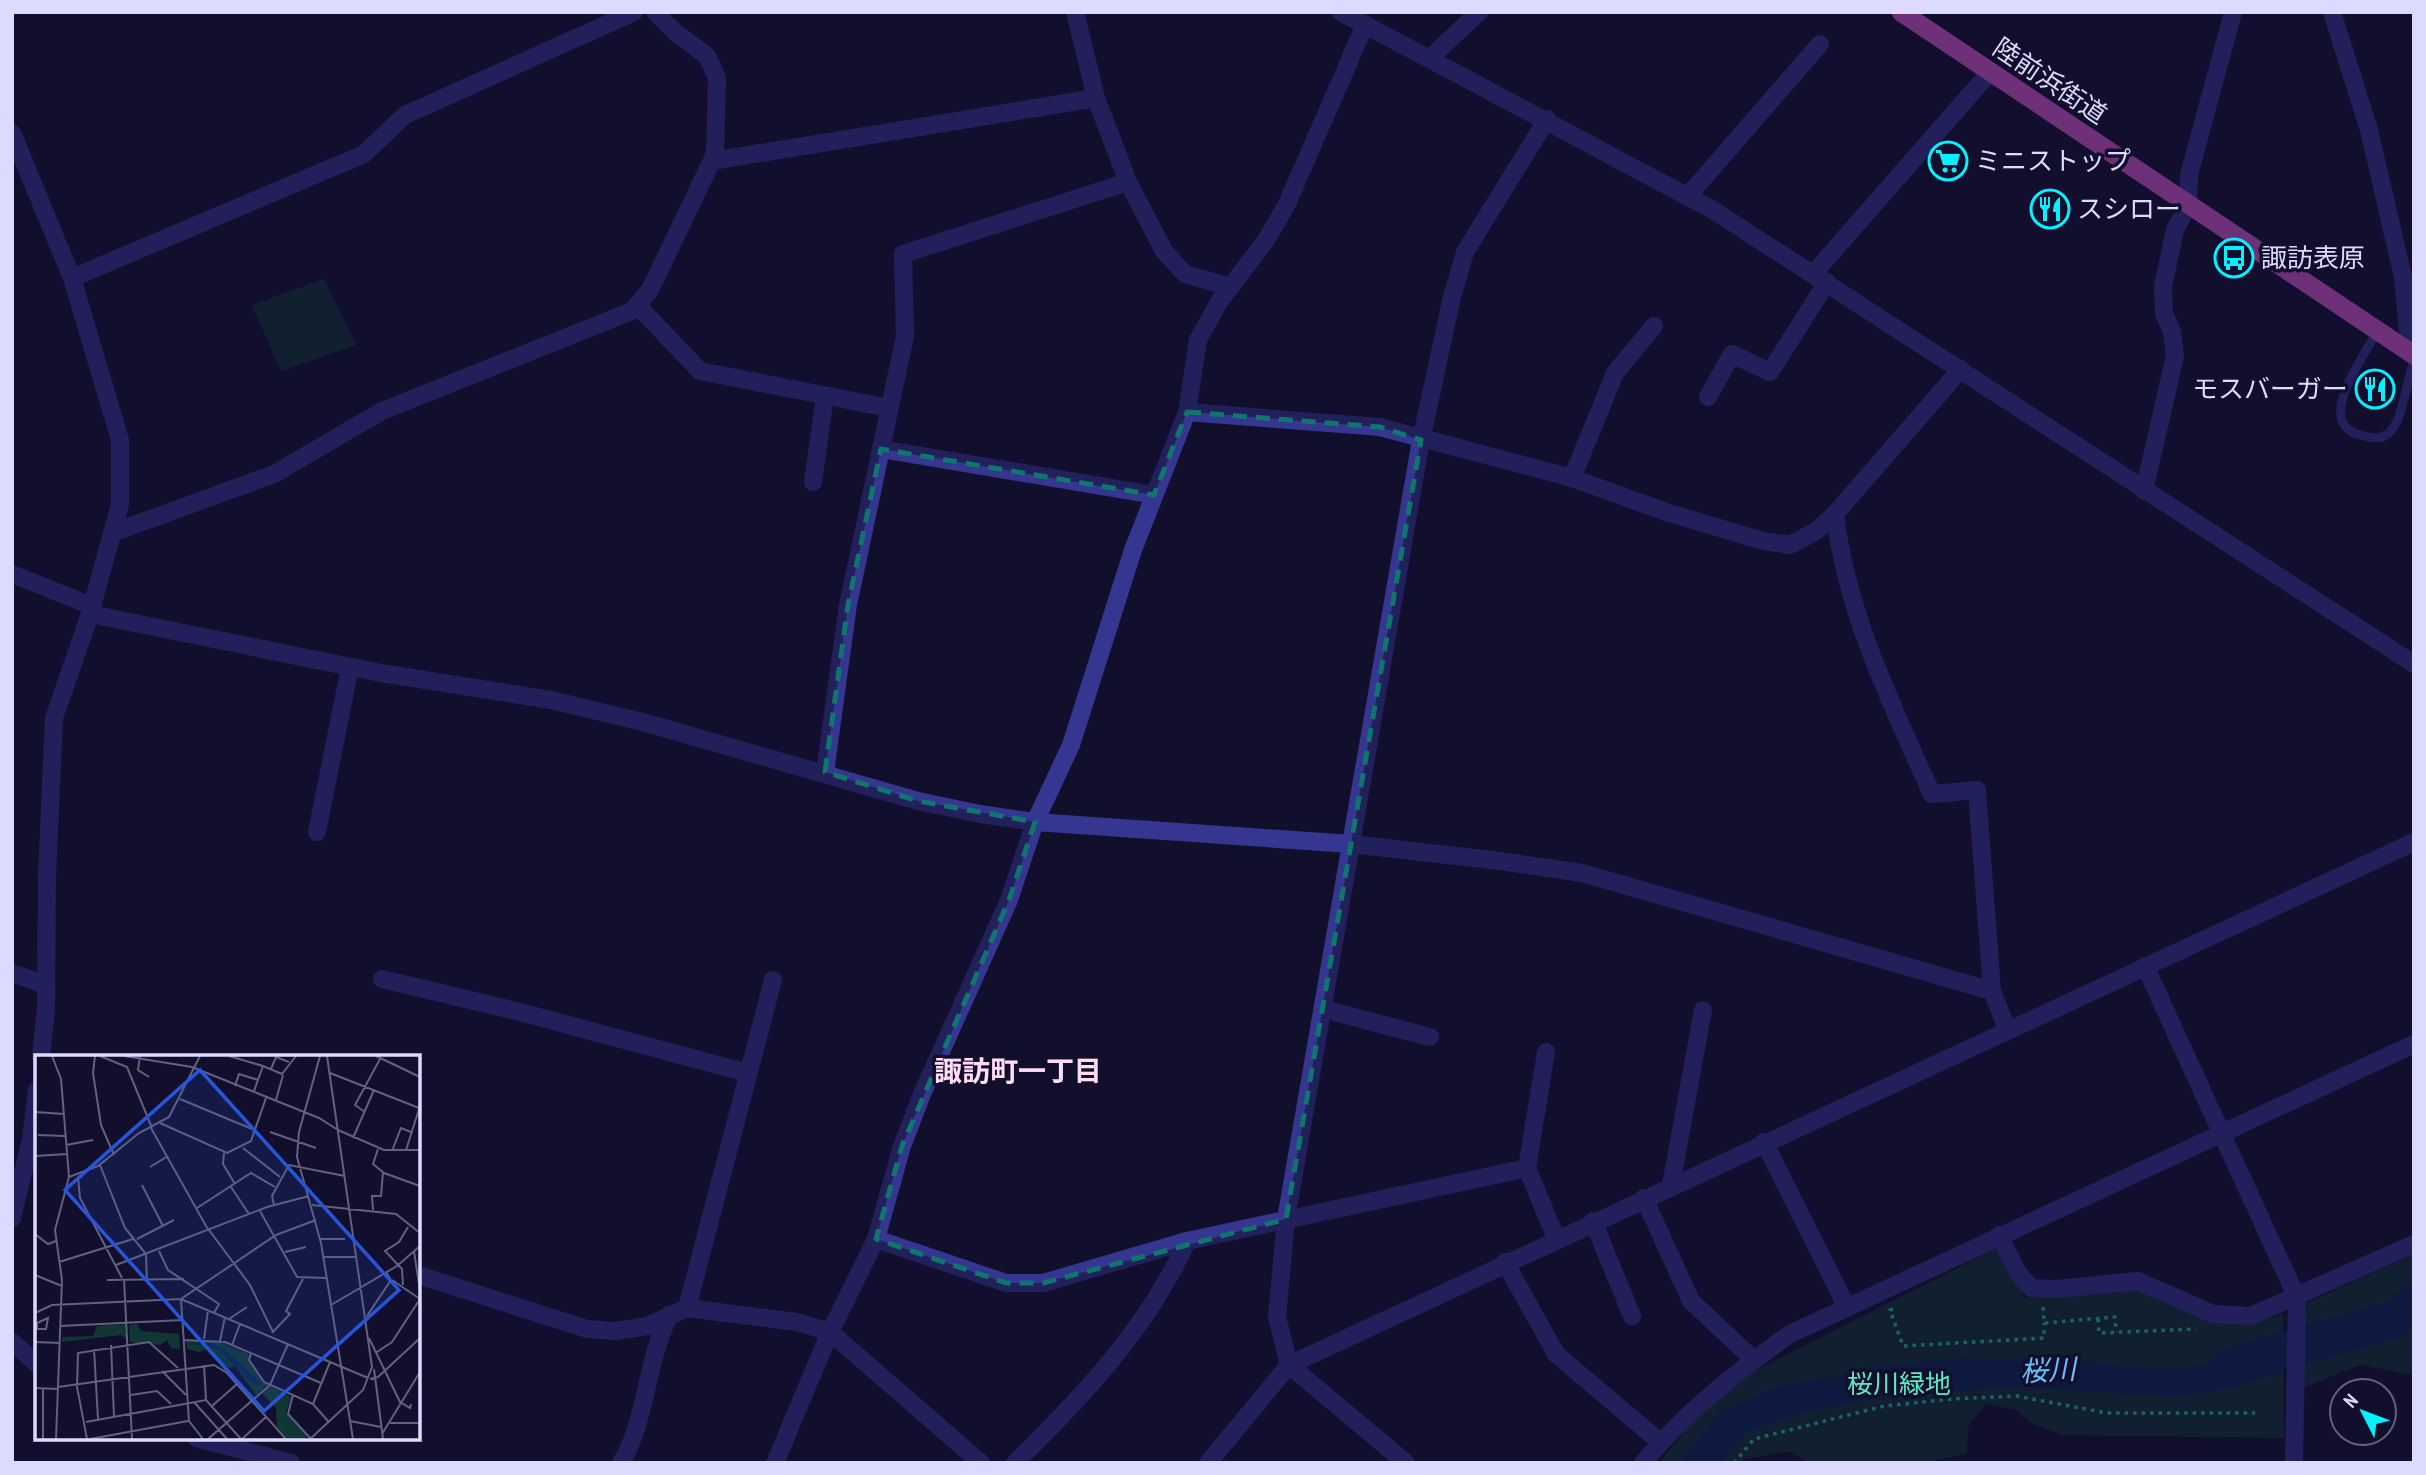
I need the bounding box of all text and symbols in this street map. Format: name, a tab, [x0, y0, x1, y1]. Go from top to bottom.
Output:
street label: 陸前浜街道	[1987, 31, 2113, 131]
supermarket icon: ミニストップ	[1927, 140, 1969, 182]
place label: ミニストップ	[1975, 144, 2131, 177]
restaurant icon: スシロー	[2029, 188, 2071, 230]
place label: スシロー	[2077, 192, 2181, 225]
bus stop icon: 諏訪表原	[2213, 237, 2255, 279]
place label: 諏訪表原	[2261, 241, 2365, 274]
restaurant icon: モスバーガー	[2354, 368, 2396, 410]
place label: モスバーガー	[2192, 372, 2348, 405]
district label: 諏訪町一丁目	[934, 1052, 1102, 1089]
inset map	[35, 1055, 420, 1440]
water label: 桜川	[2019, 1349, 2080, 1389]
park label: 桜川緑地	[1847, 1367, 1951, 1400]
north arrow	[2328, 1377, 2398, 1447]
text: N	[2338, 1389, 2363, 1412]

